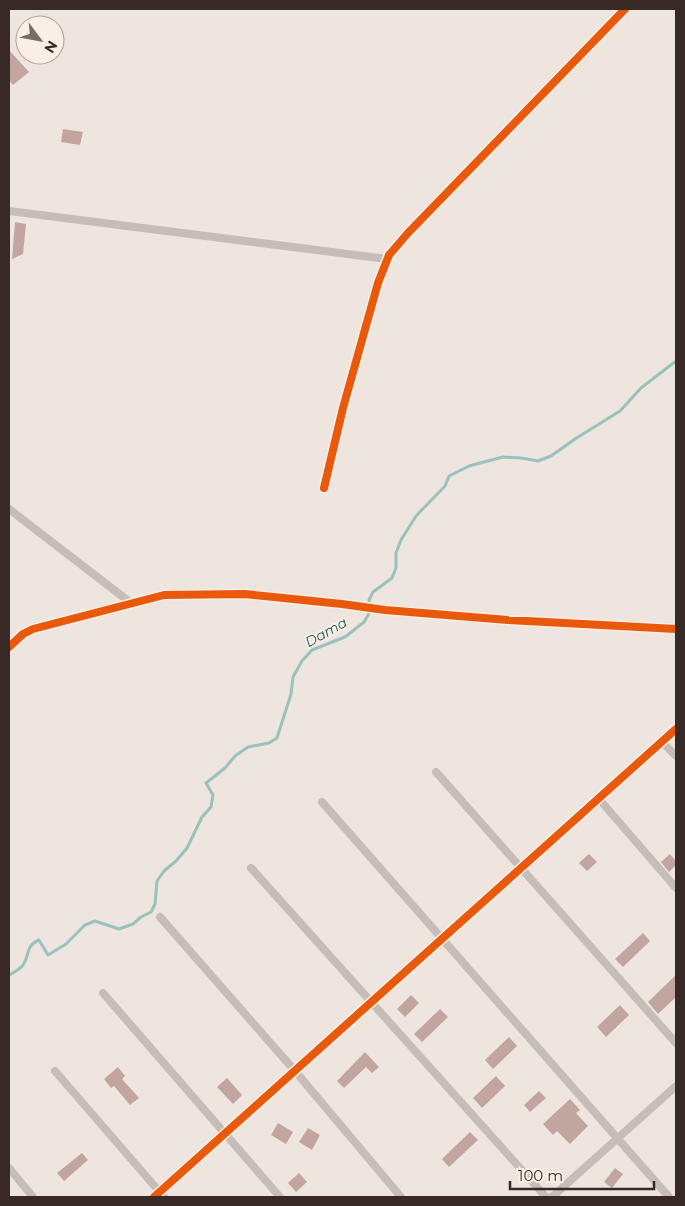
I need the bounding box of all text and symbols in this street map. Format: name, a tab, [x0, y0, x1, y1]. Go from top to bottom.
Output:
north arrow	[15, 15, 65, 65]
text: N	[40, 37, 62, 56]
water label: Dama	[302, 613, 350, 651]
scale bar	[510, 1158, 654, 1190]
text: 100 m	[518, 1166, 563, 1185]

